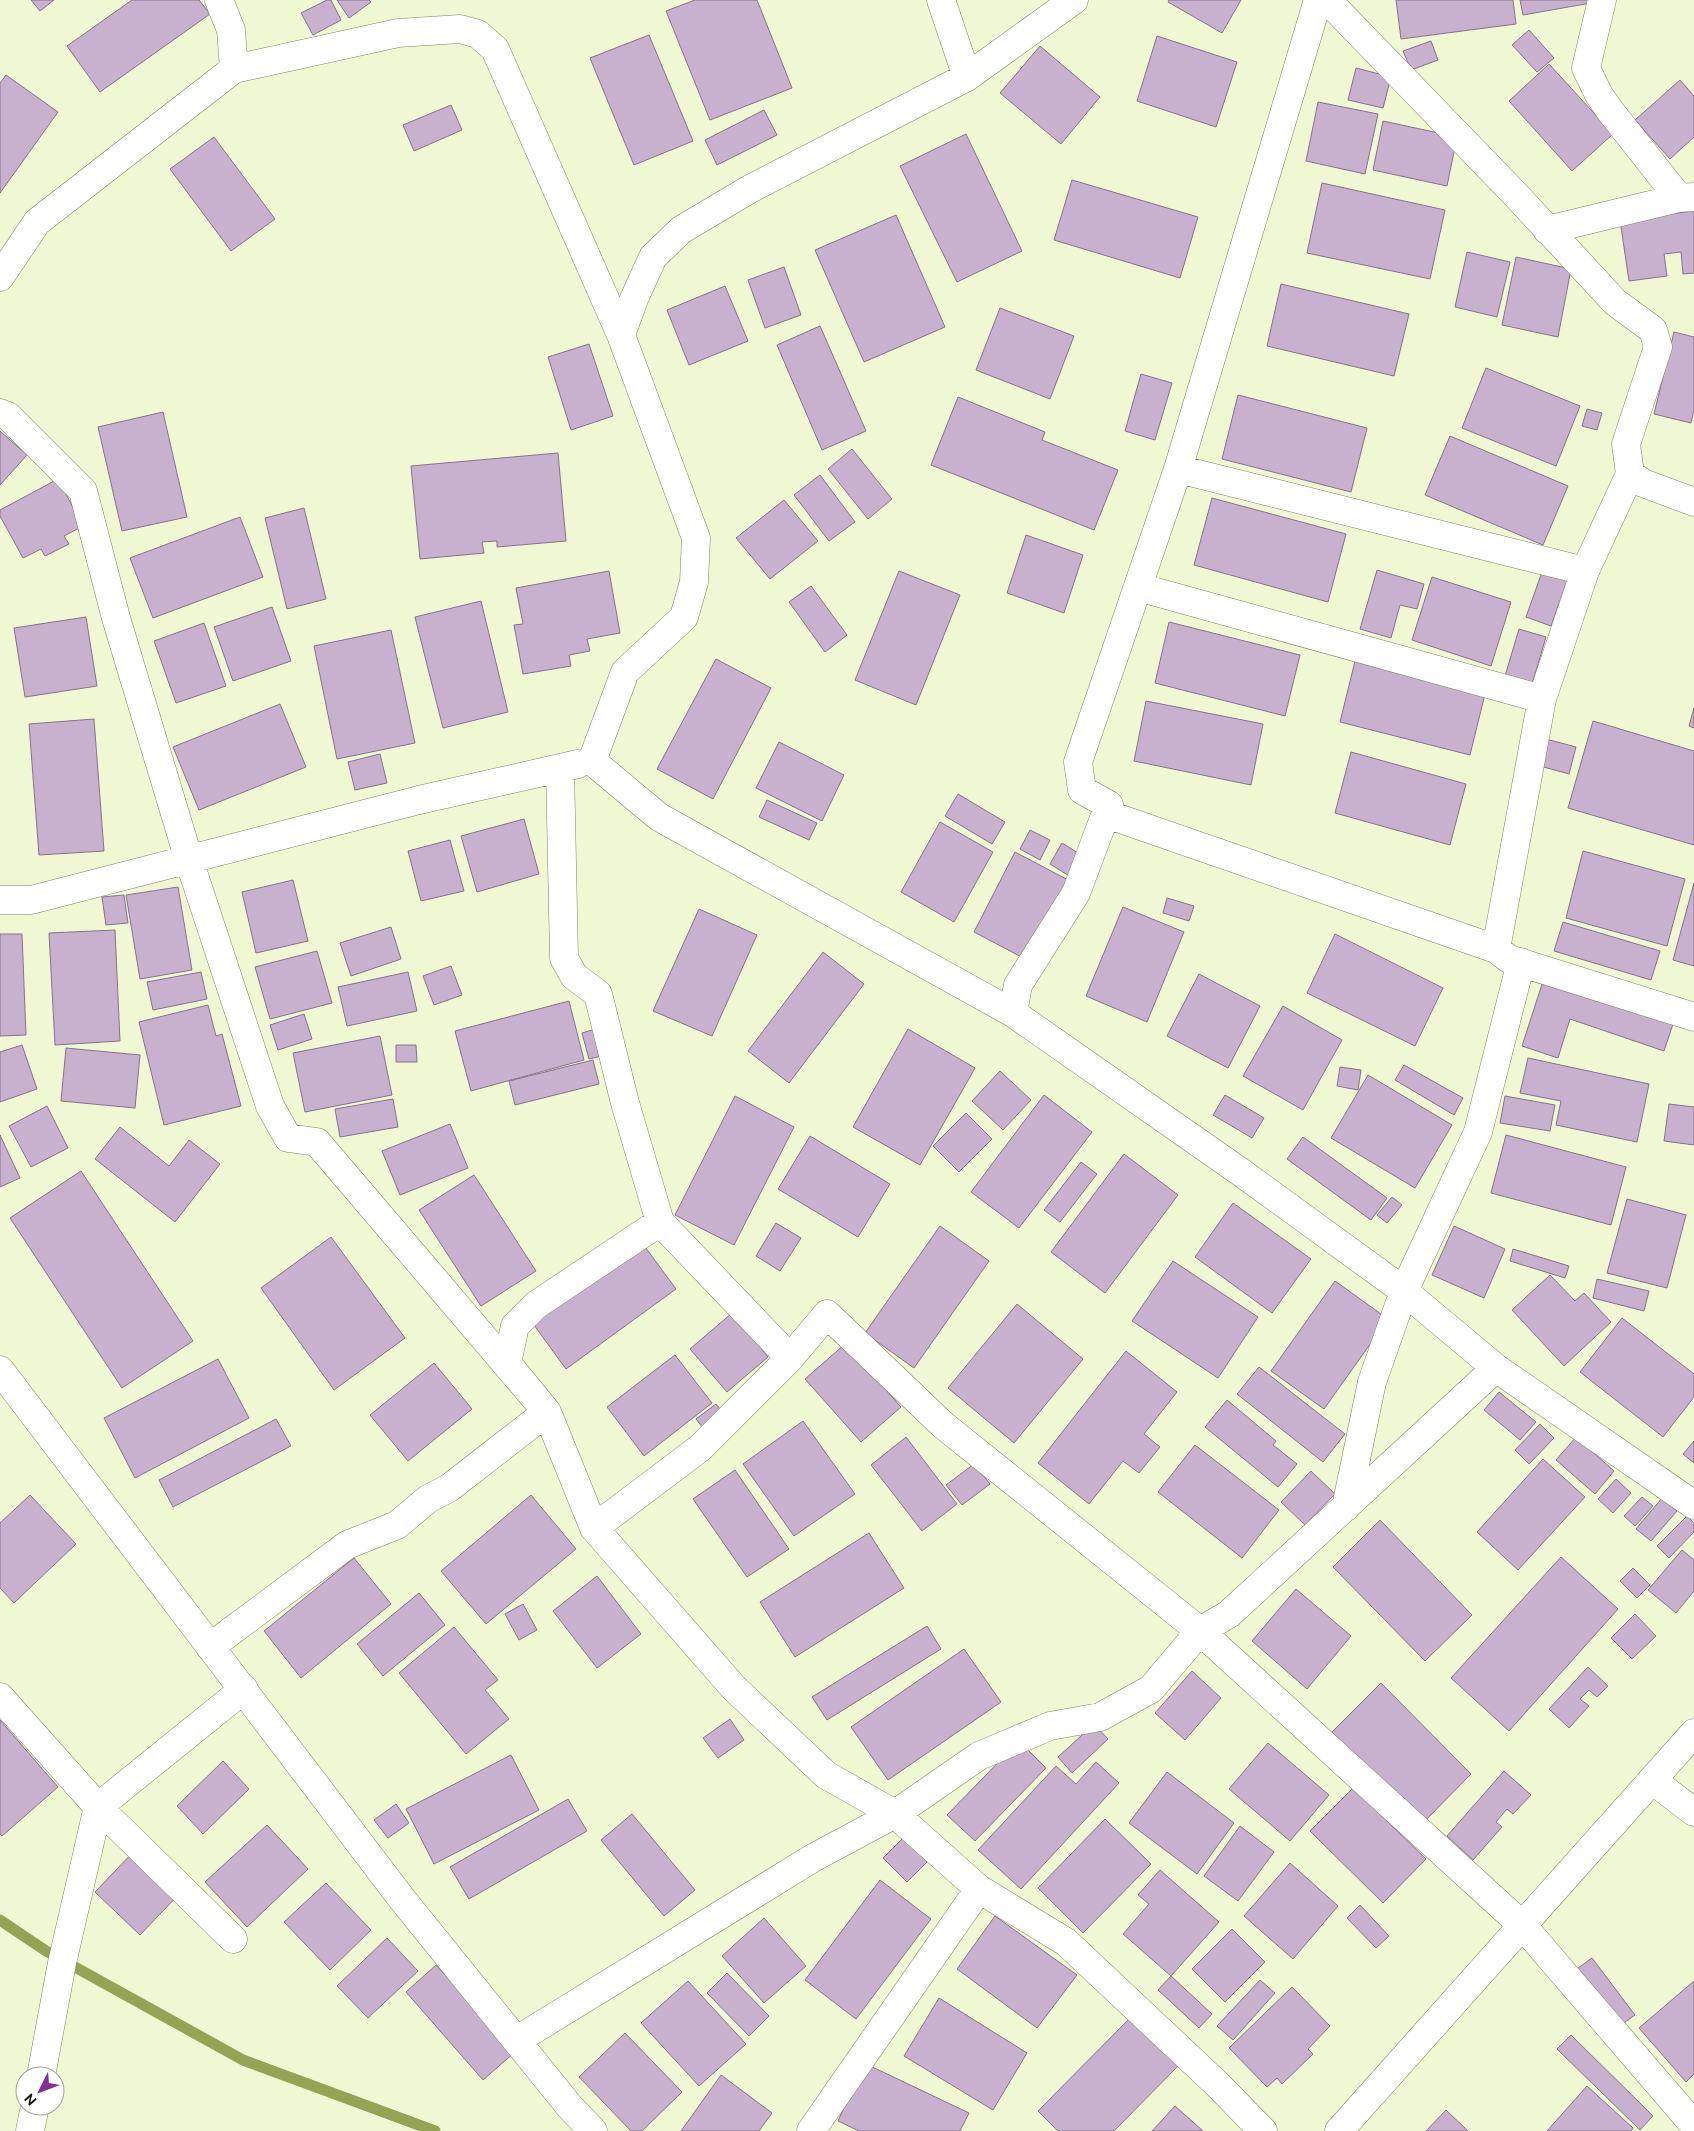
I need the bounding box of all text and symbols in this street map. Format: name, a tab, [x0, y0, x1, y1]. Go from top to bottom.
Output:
north arrow	[15, 2066, 65, 2116]
text: N	[21, 2090, 40, 2109]

